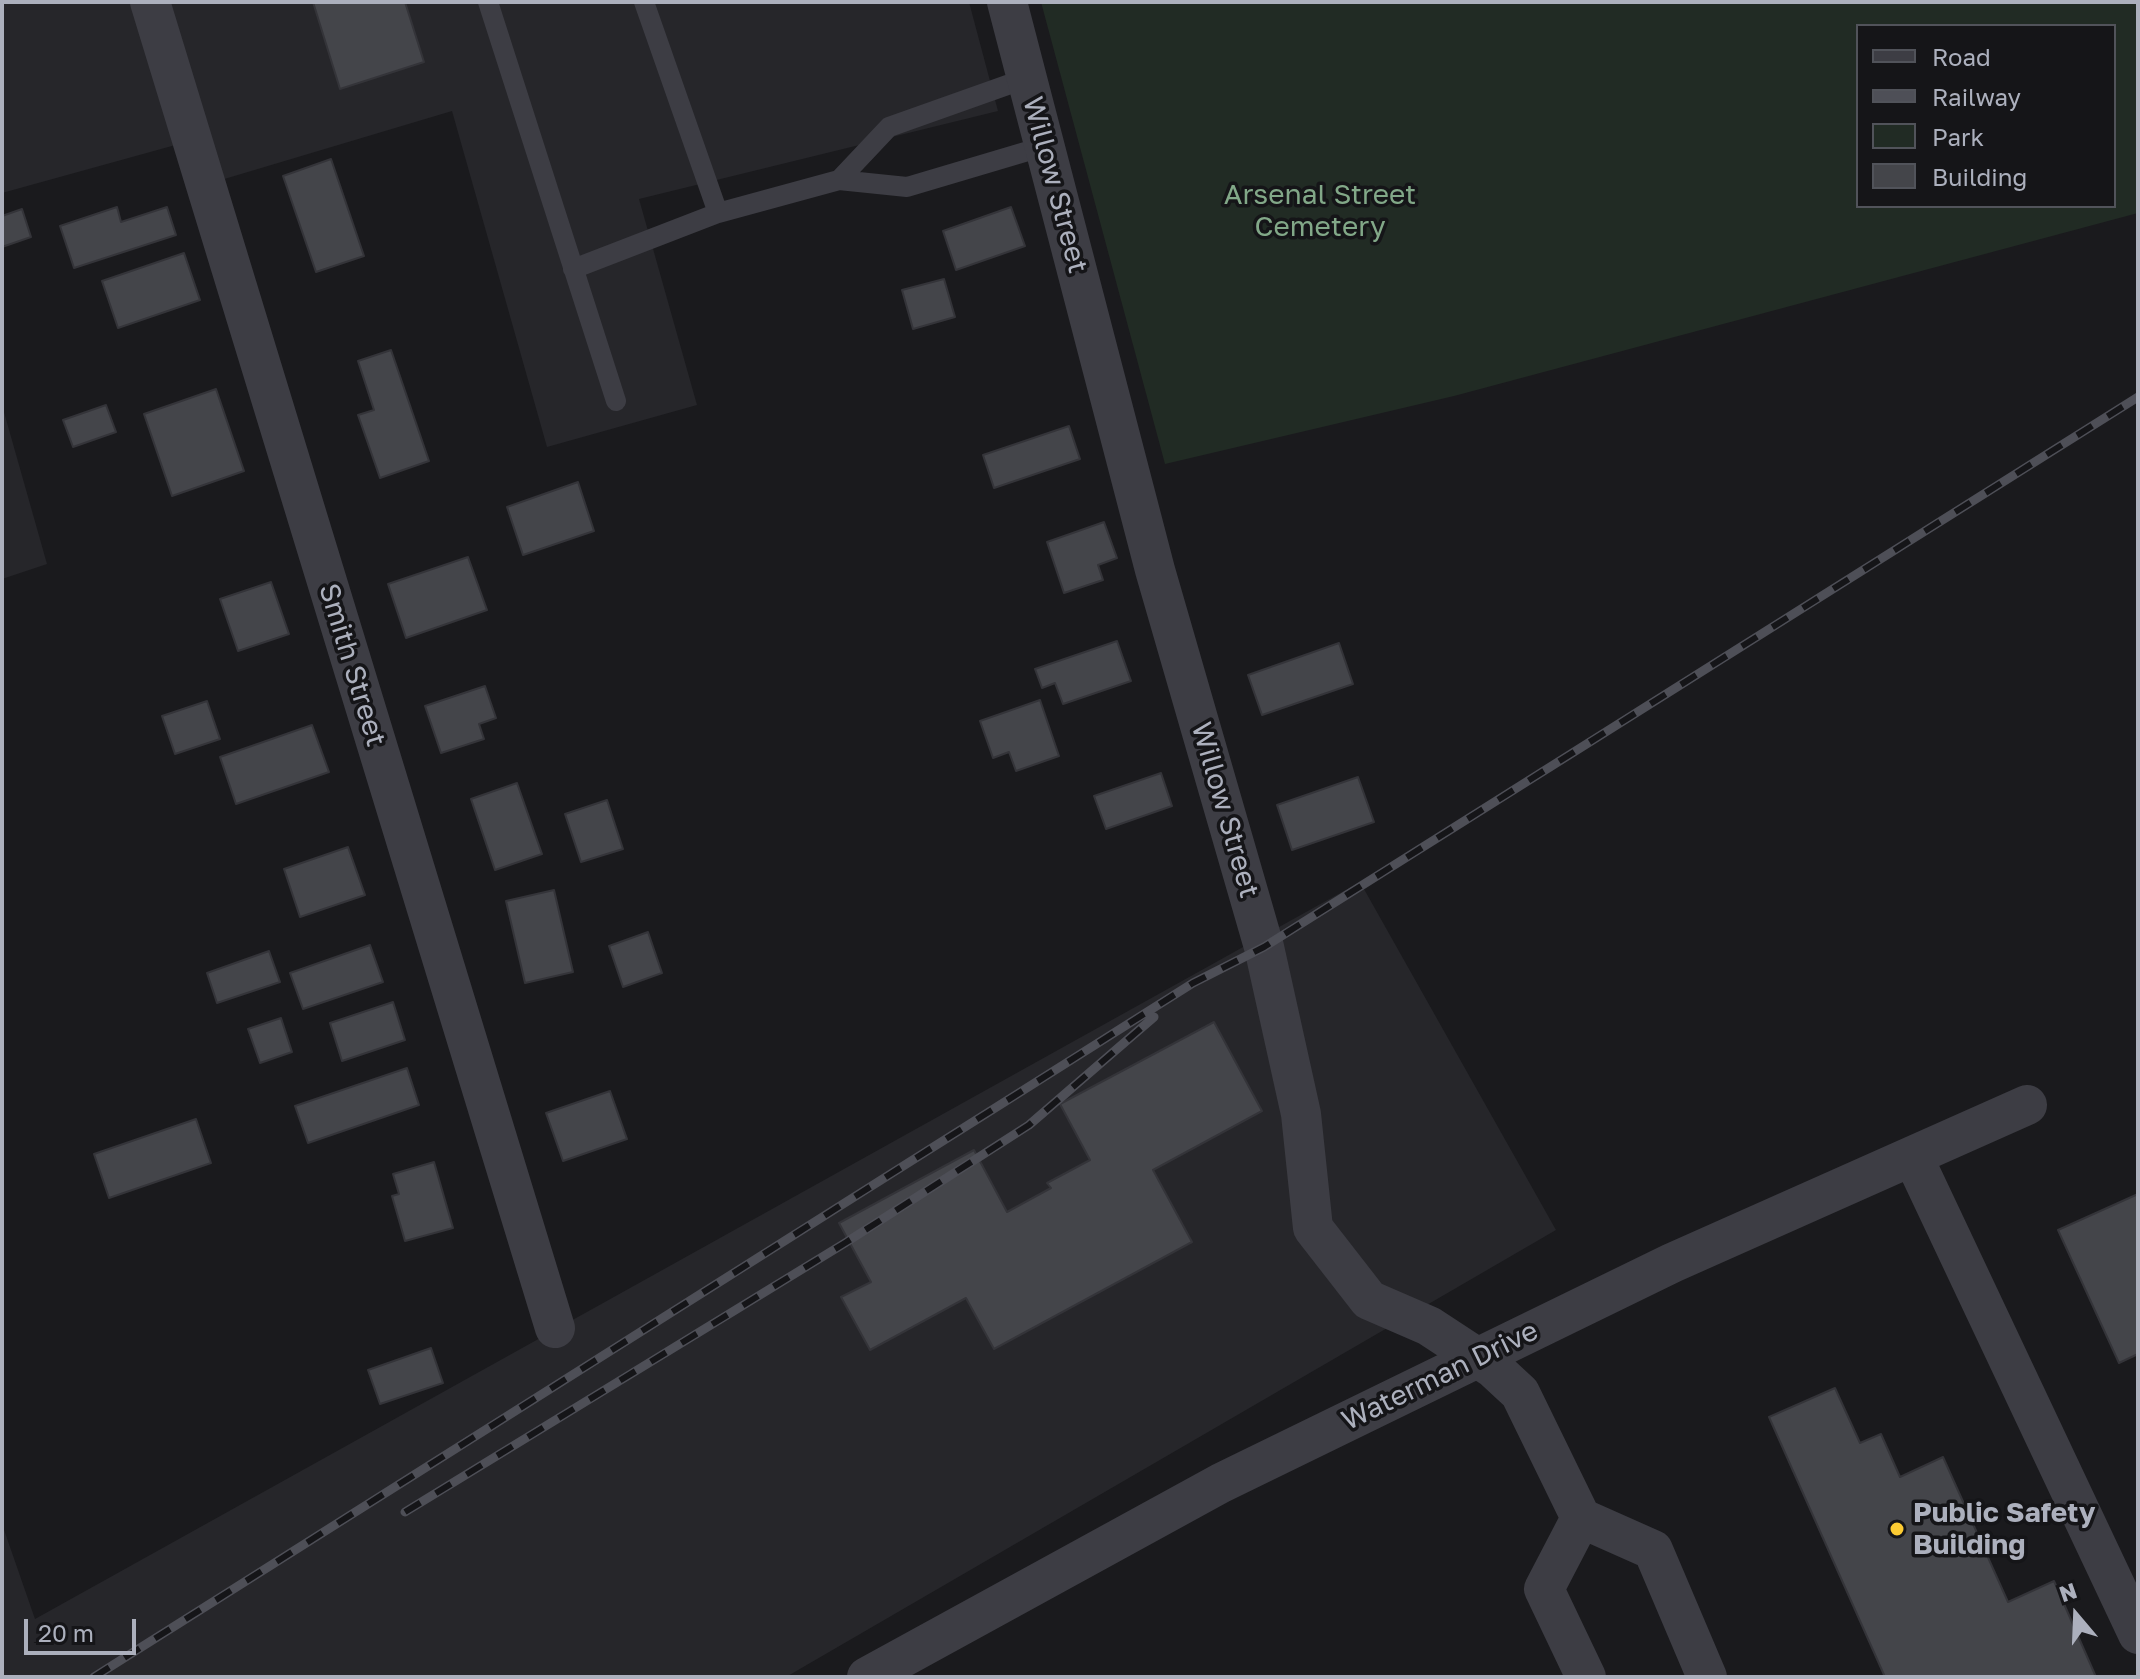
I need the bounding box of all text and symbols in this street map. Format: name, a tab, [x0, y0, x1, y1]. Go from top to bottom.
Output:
legend	[1856, 24, 2116, 208]
text: Road	[1932, 42, 1991, 71]
text: Railway	[1932, 82, 2021, 111]
street label: Willow Street	[1015, 93, 1095, 277]
text: Park	[1932, 122, 1984, 151]
text: Building	[1932, 162, 2027, 191]
park label: Arsenal Street Cemetery	[1224, 178, 1416, 244]
street label: Smith Street	[311, 580, 393, 750]
street label: Willow Street	[1184, 718, 1266, 902]
street label: Waterman Drive	[1337, 1314, 1543, 1438]
place label: Public Safety Building	[1913, 1496, 2096, 1562]
marker: Public Safety Building	[1888, 1520, 1906, 1538]
north arrow	[2036, 1575, 2116, 1655]
text: N	[2056, 1576, 2080, 1607]
scale bar	[28, 1603, 140, 1653]
text: 20 m	[38, 1618, 94, 1647]

